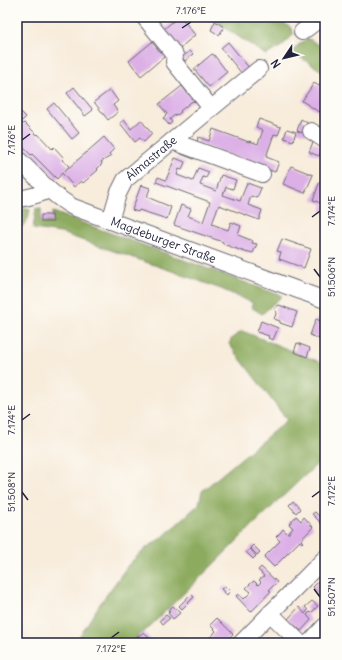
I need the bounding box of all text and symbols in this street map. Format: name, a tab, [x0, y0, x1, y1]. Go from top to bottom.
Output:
text: 7.176°E	[176, 4, 206, 17]
north arrow	[264, 38, 304, 78]
text: N	[268, 57, 284, 71]
text: 7.176°E	[5, 125, 18, 155]
street label: Almastraße	[122, 132, 180, 183]
text: 7.174°E	[325, 196, 338, 226]
street label: Magdeburger Straße	[109, 214, 218, 266]
text: 51.506°N	[325, 257, 338, 297]
text: 7.174°E	[5, 405, 18, 435]
text: 51.508°N	[5, 472, 18, 512]
text: 7.172°E	[325, 476, 338, 506]
text: 51.507°N	[325, 577, 338, 617]
text: 7.172°E	[96, 642, 126, 655]

